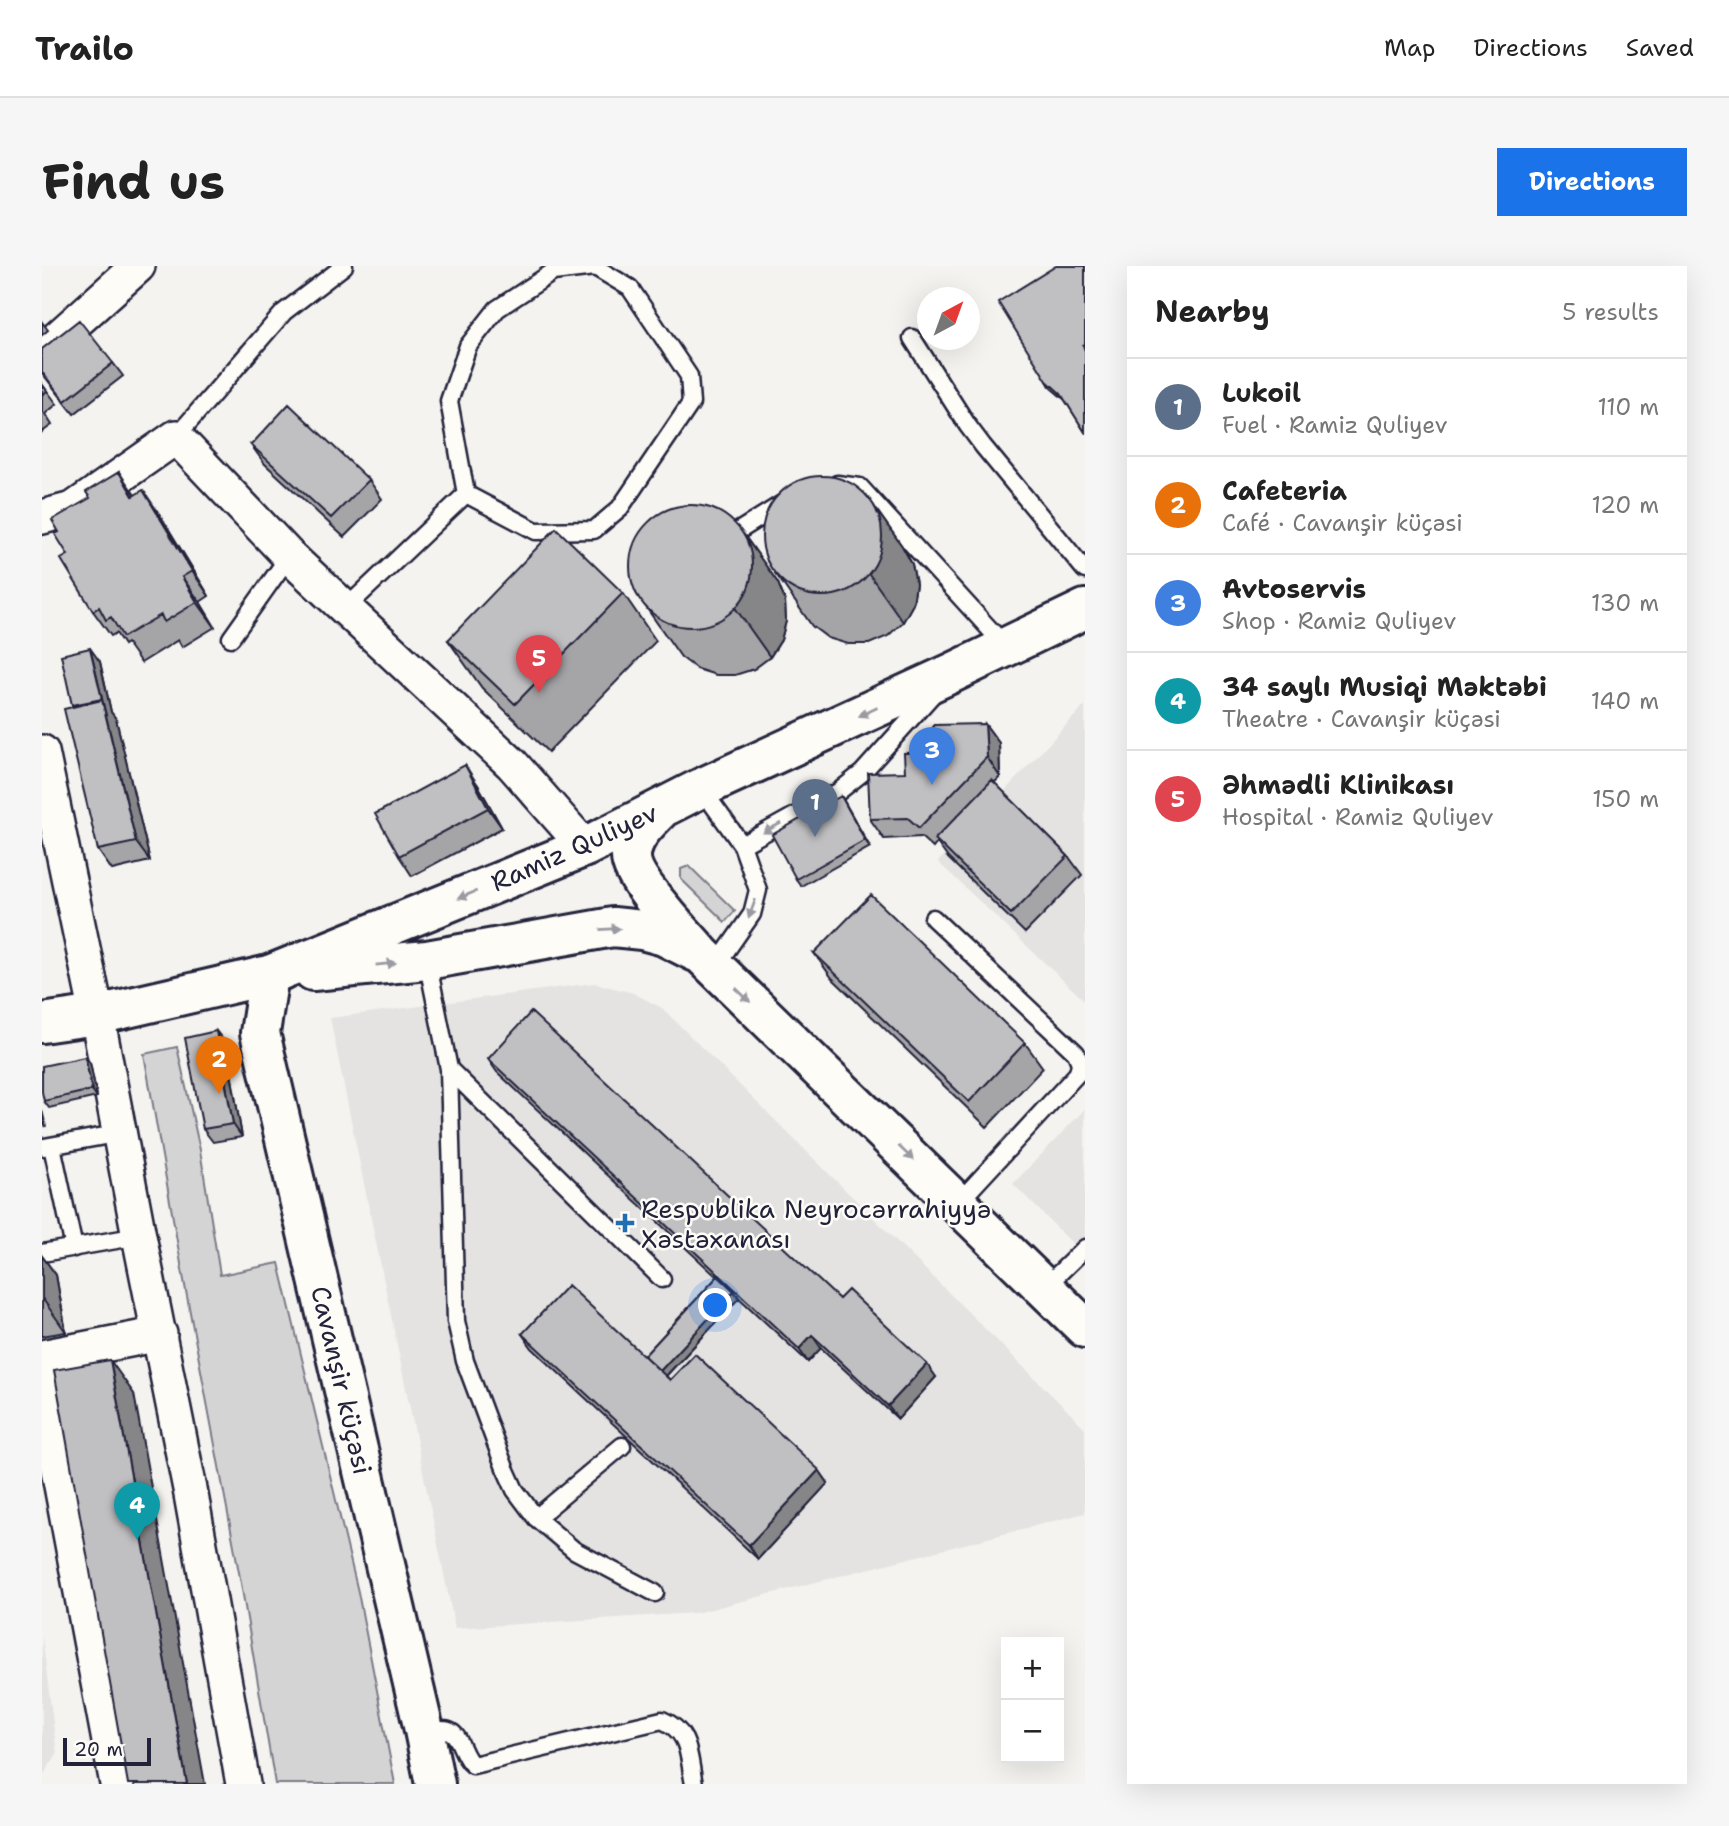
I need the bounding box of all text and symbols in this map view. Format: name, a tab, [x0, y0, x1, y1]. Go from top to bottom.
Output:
text: Trailo	[35, 26, 134, 71]
text: Map	[1384, 32, 1435, 64]
text: Directions	[1473, 32, 1588, 64]
text: Saved	[1626, 32, 1694, 64]
button: Directions	[1497, 148, 1687, 216]
text: Find us	[42, 149, 225, 215]
north arrow	[917, 287, 980, 350]
text: Nearby	[1155, 291, 1270, 332]
text: 5 results	[1562, 297, 1659, 327]
text: Lukoil	[1222, 375, 1301, 410]
text: 1	[1173, 392, 1183, 422]
text: 110 m	[1597, 392, 1659, 422]
text: Fuel · Ramiz Quliyev	[1222, 410, 1448, 440]
text: Cafeteria	[1222, 473, 1347, 508]
text: 2	[1170, 490, 1186, 520]
text: 120 m	[1591, 490, 1659, 520]
text: Café · Cavanşir küçəsi	[1222, 508, 1463, 538]
text: Avtoservis	[1222, 571, 1366, 606]
text: 3	[1170, 588, 1186, 618]
text: 130 m	[1591, 588, 1659, 618]
text: Shop · Ramiz Quliyev	[1222, 606, 1456, 636]
pin: 5	[516, 635, 562, 693]
text: 34 saylı Musiqi Məktəbi	[1222, 669, 1547, 704]
text: 4	[1170, 686, 1186, 716]
text: 140 m	[1591, 686, 1659, 716]
text: Theatre · Cavanşir küçəsi	[1222, 704, 1501, 734]
one-way arrow	[858, 706, 878, 718]
pin: 3	[909, 727, 955, 785]
text: Əhmədli Klinikası	[1222, 767, 1454, 802]
pin: 1	[792, 779, 838, 837]
text: 5	[1171, 784, 1185, 814]
text: 150 m	[1592, 784, 1659, 814]
street label: Ramiz Quliyev	[485, 795, 663, 899]
text: Hospital · Ramiz Quliyev	[1222, 802, 1494, 832]
one-way arrow	[763, 822, 782, 834]
one-way arrow	[456, 889, 477, 900]
one-way arrow	[746, 899, 757, 920]
one-way arrow	[599, 923, 621, 934]
one-way arrow	[375, 958, 397, 969]
one-way arrow	[734, 986, 751, 1003]
pin: 2	[196, 1036, 242, 1094]
one-way arrow	[897, 1144, 914, 1160]
place label: Respublika Neyrocərrahiyyə Xəstəxanası	[641, 1191, 991, 1256]
marker: Respublika Neyrocərrahiyyə Xəstəxanası	[615, 1213, 635, 1233]
street label: Cavanşir küçəsi	[303, 1282, 381, 1478]
your location	[698, 1288, 732, 1322]
pin: 4	[114, 1482, 160, 1540]
map controls	[1001, 1637, 1064, 1763]
button: +	[1001, 1637, 1064, 1700]
button: −	[1001, 1700, 1064, 1763]
scale bar	[63, 1735, 150, 1767]
text: 20 m	[74, 1737, 123, 1762]

